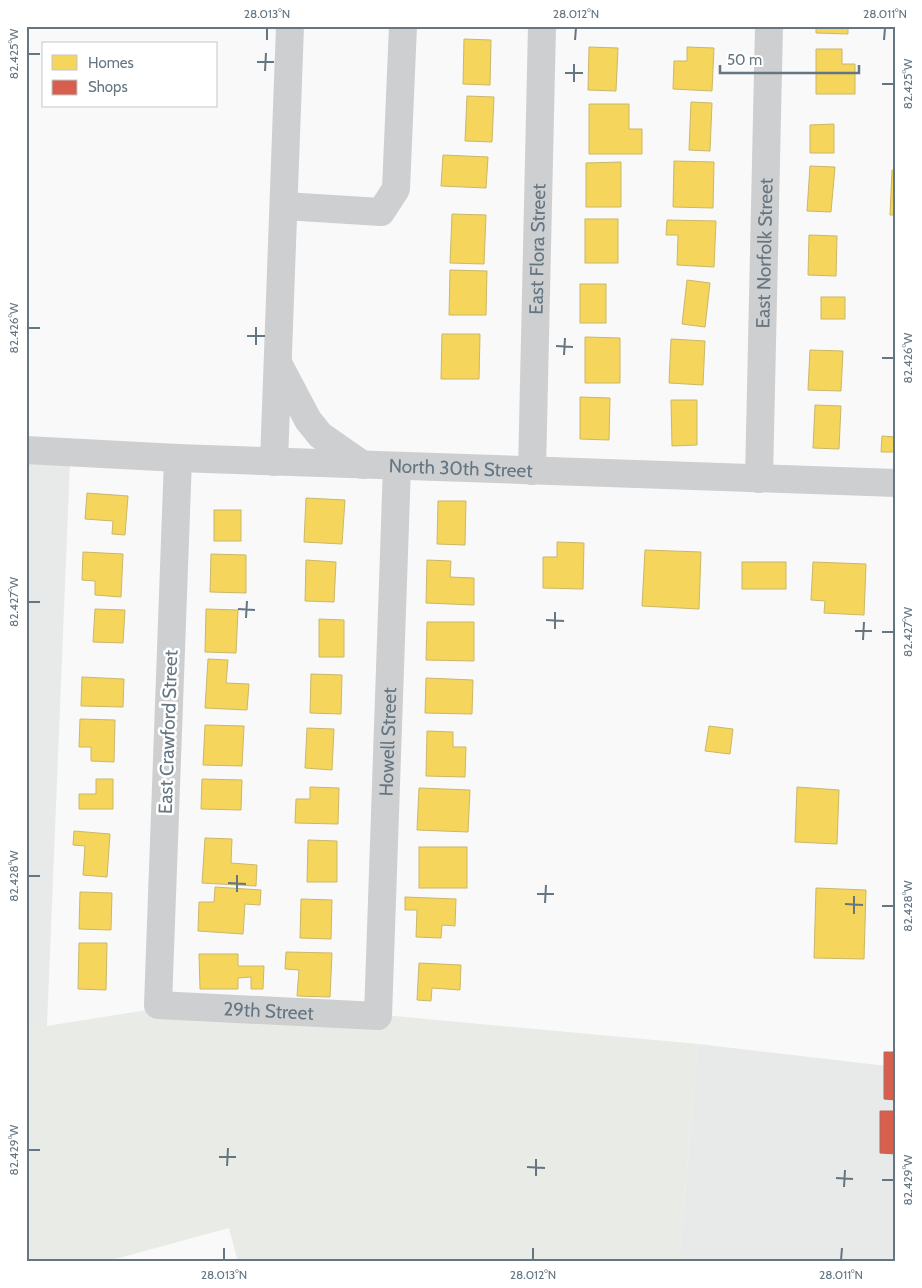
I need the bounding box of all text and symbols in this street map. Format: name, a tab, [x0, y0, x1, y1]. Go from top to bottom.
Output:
text: 28.013°N	[244, 6, 290, 21]
text: 28.012°N	[553, 6, 599, 21]
text: 28.011°N	[863, 6, 907, 21]
text: 82.425°W	[6, 28, 21, 79]
legend	[42, 42, 218, 108]
scale bar	[720, 42, 858, 74]
text: 50 m	[727, 51, 762, 69]
text: Homes	[88, 54, 134, 72]
text: 82.425°W	[900, 58, 915, 109]
text: Shops	[88, 78, 128, 96]
street label: East Norfolk Street	[751, 177, 777, 329]
street label: East Flora Street	[524, 183, 550, 315]
text: 82.426°W	[6, 302, 21, 353]
text: 82.426°W	[900, 332, 915, 383]
street label: North 30th Street	[388, 454, 534, 482]
text: 82.427°W	[6, 576, 21, 627]
text: 82.427°W	[900, 606, 915, 657]
street label: East Crawford Street	[154, 649, 182, 814]
street label: Howell Street	[374, 686, 401, 797]
text: 82.428°W	[6, 850, 21, 902]
text: 82.428°W	[900, 880, 915, 932]
street label: 29th Street	[223, 997, 315, 1024]
text: 82.429°W	[6, 1124, 21, 1175]
text: 82.429°W	[900, 1154, 915, 1205]
text: 28.013°N	[201, 1267, 247, 1282]
text: 28.012°N	[510, 1267, 556, 1282]
text: 28.011°N	[819, 1267, 863, 1282]

